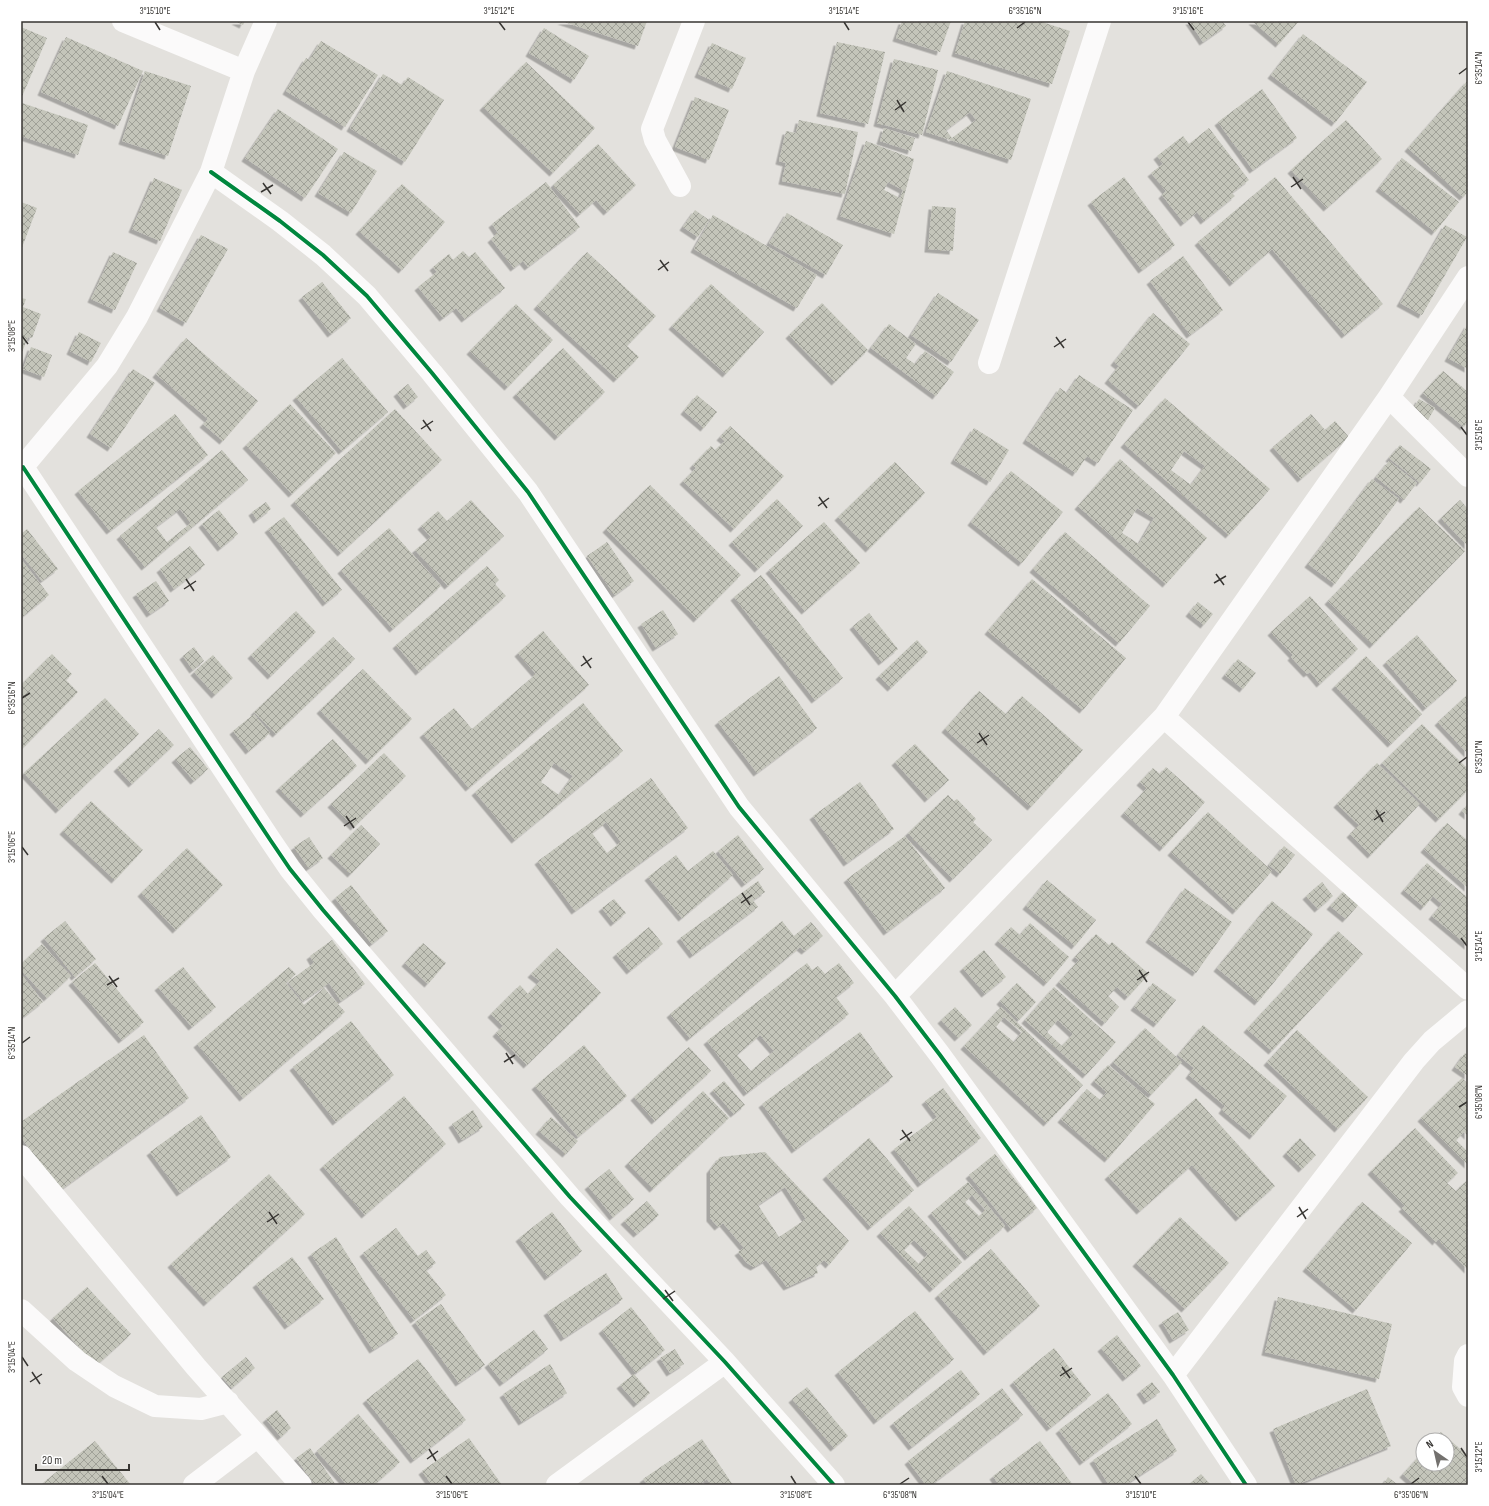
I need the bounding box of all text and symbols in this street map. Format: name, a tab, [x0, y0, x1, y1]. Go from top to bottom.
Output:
text: 3°15'10"E	[139, 5, 171, 17]
text: 3°15'12"E	[483, 5, 515, 17]
text: 3°15'14"E	[829, 5, 859, 17]
text: 6°35'16"N	[1008, 5, 1042, 17]
text: 3°15'16"E	[1172, 5, 1204, 17]
text: 6°35'14"N	[1473, 52, 1485, 84]
text: 3°15'08"E	[6, 320, 18, 352]
text: 3°15'16"E	[1473, 419, 1485, 451]
text: 6°35'16"N	[6, 681, 18, 715]
text: 6°35'10"N	[1473, 740, 1485, 774]
text: 3°15'06"E	[6, 831, 18, 863]
text: 3°15'14"E	[1473, 931, 1485, 961]
text: 6°35'14"N	[6, 1027, 18, 1059]
text: 6°35'08"N	[1473, 1085, 1485, 1119]
text: 3°15'04"E	[6, 1341, 18, 1373]
north arrow	[1415, 1432, 1455, 1472]
text: N	[1424, 1437, 1436, 1451]
text: 3°15'12"E	[1473, 1441, 1485, 1473]
scale bar	[36, 1446, 129, 1472]
text: 20 m	[42, 1453, 62, 1468]
text: 3°15'04"E	[92, 1489, 124, 1501]
text: 3°15'06"E	[436, 1489, 468, 1501]
text: 3°15'08"E	[780, 1489, 812, 1501]
text: 6°35'08"N	[883, 1489, 917, 1501]
text: 3°15'10"E	[1125, 1489, 1157, 1501]
text: 6°35'06"N	[1394, 1489, 1428, 1501]

